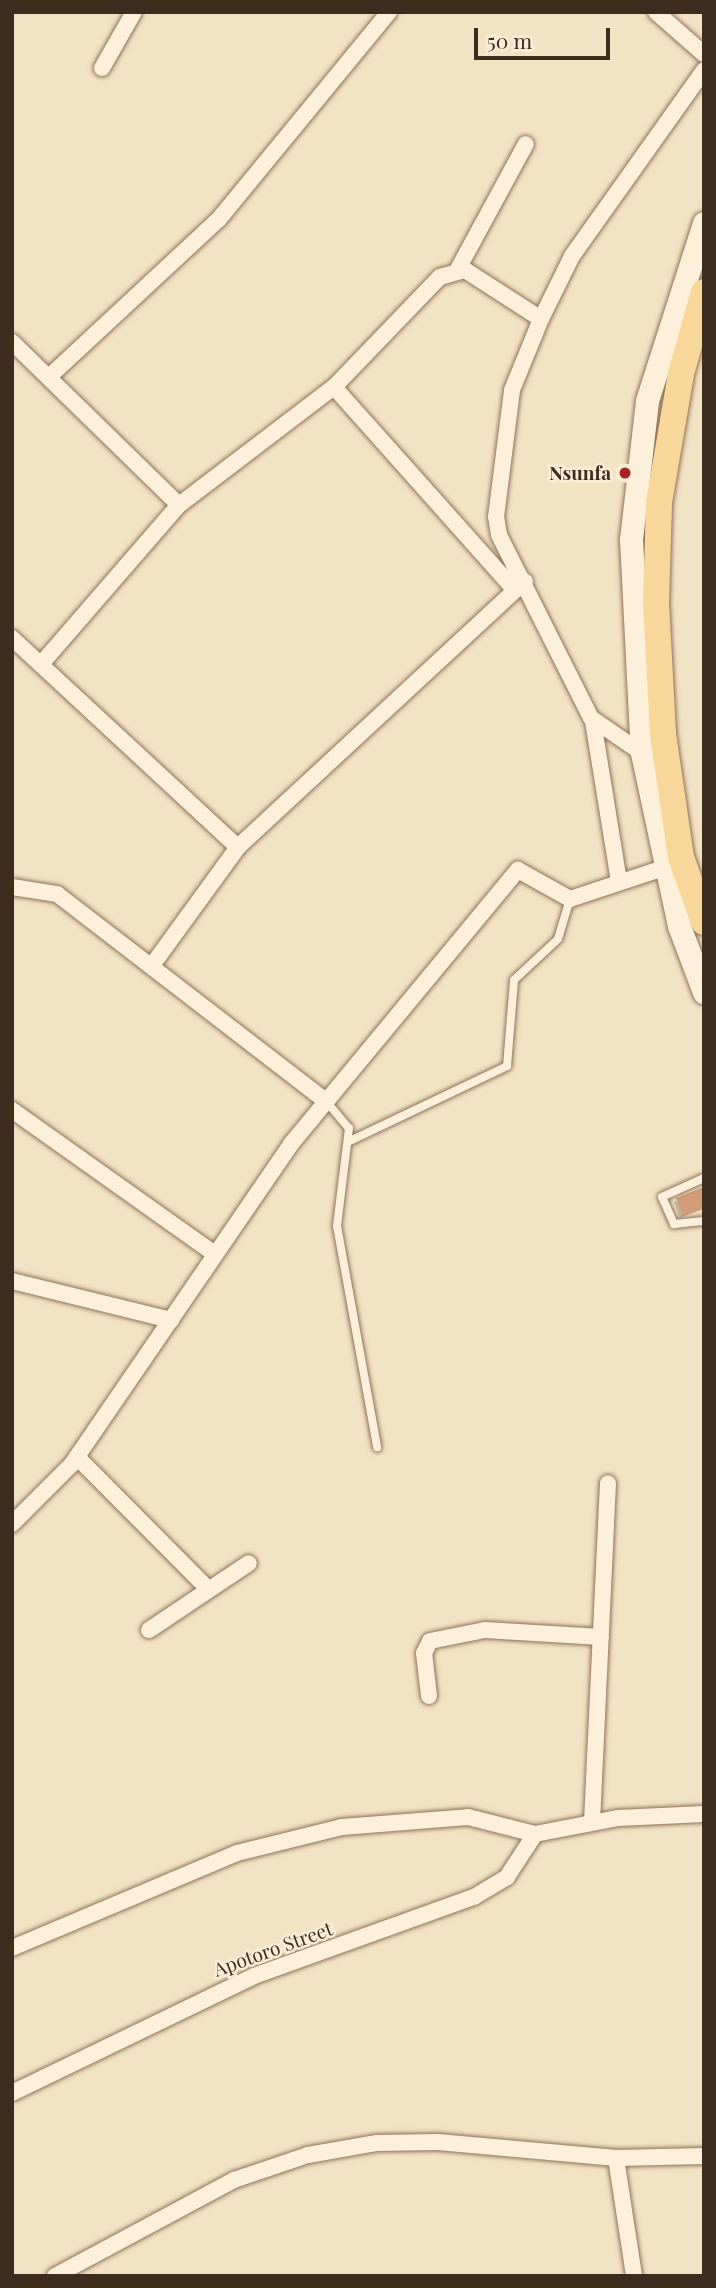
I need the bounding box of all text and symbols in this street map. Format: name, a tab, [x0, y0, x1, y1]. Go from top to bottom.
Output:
scale bar	[478, 14, 614, 58]
text: 50 m	[487, 26, 532, 54]
place label: Nsunfa	[549, 462, 611, 484]
marker: Nsunfa	[617, 465, 633, 481]
street label: Apotoro Street	[210, 1917, 336, 1981]

